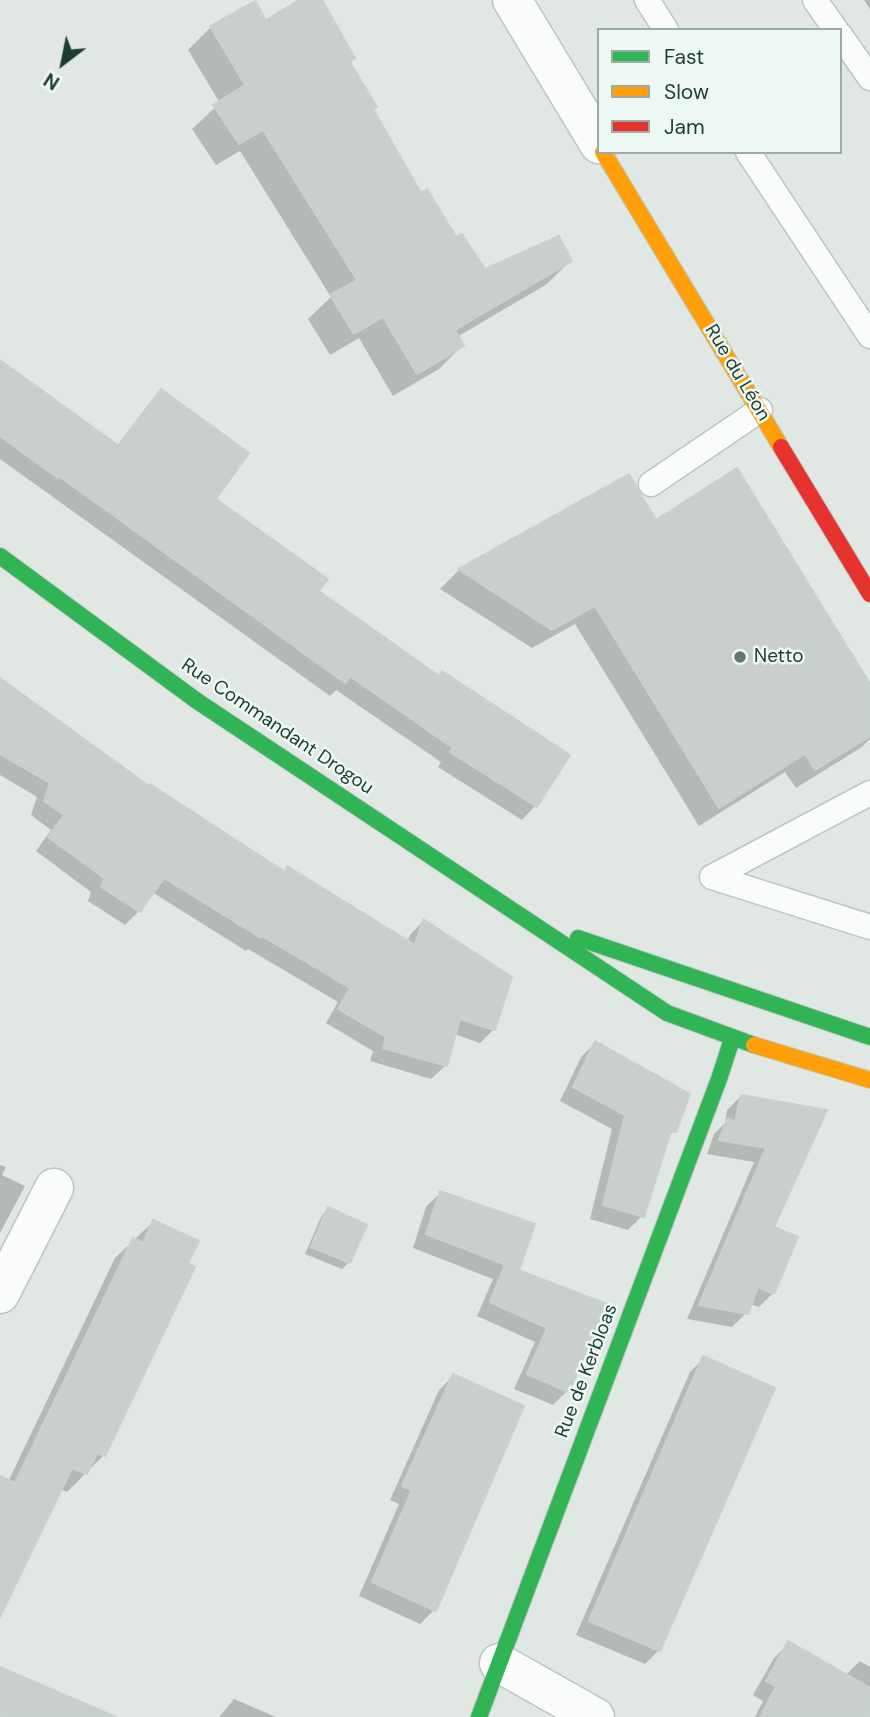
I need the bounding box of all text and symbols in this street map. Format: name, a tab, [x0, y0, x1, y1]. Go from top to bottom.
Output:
north arrow	[28, 28, 98, 98]
legend	[597, 28, 842, 154]
text: Fast	[664, 43, 704, 71]
text: N	[39, 67, 64, 96]
text: Slow	[664, 78, 709, 106]
text: Jam	[664, 113, 705, 141]
street label: Rue du Léon	[699, 321, 775, 425]
place label: Netto	[754, 646, 803, 668]
marker: Netto	[732, 649, 748, 665]
street label: Rue Commandant Drogou	[177, 654, 377, 800]
street label: Rue de Kerbloas	[551, 1301, 623, 1441]

